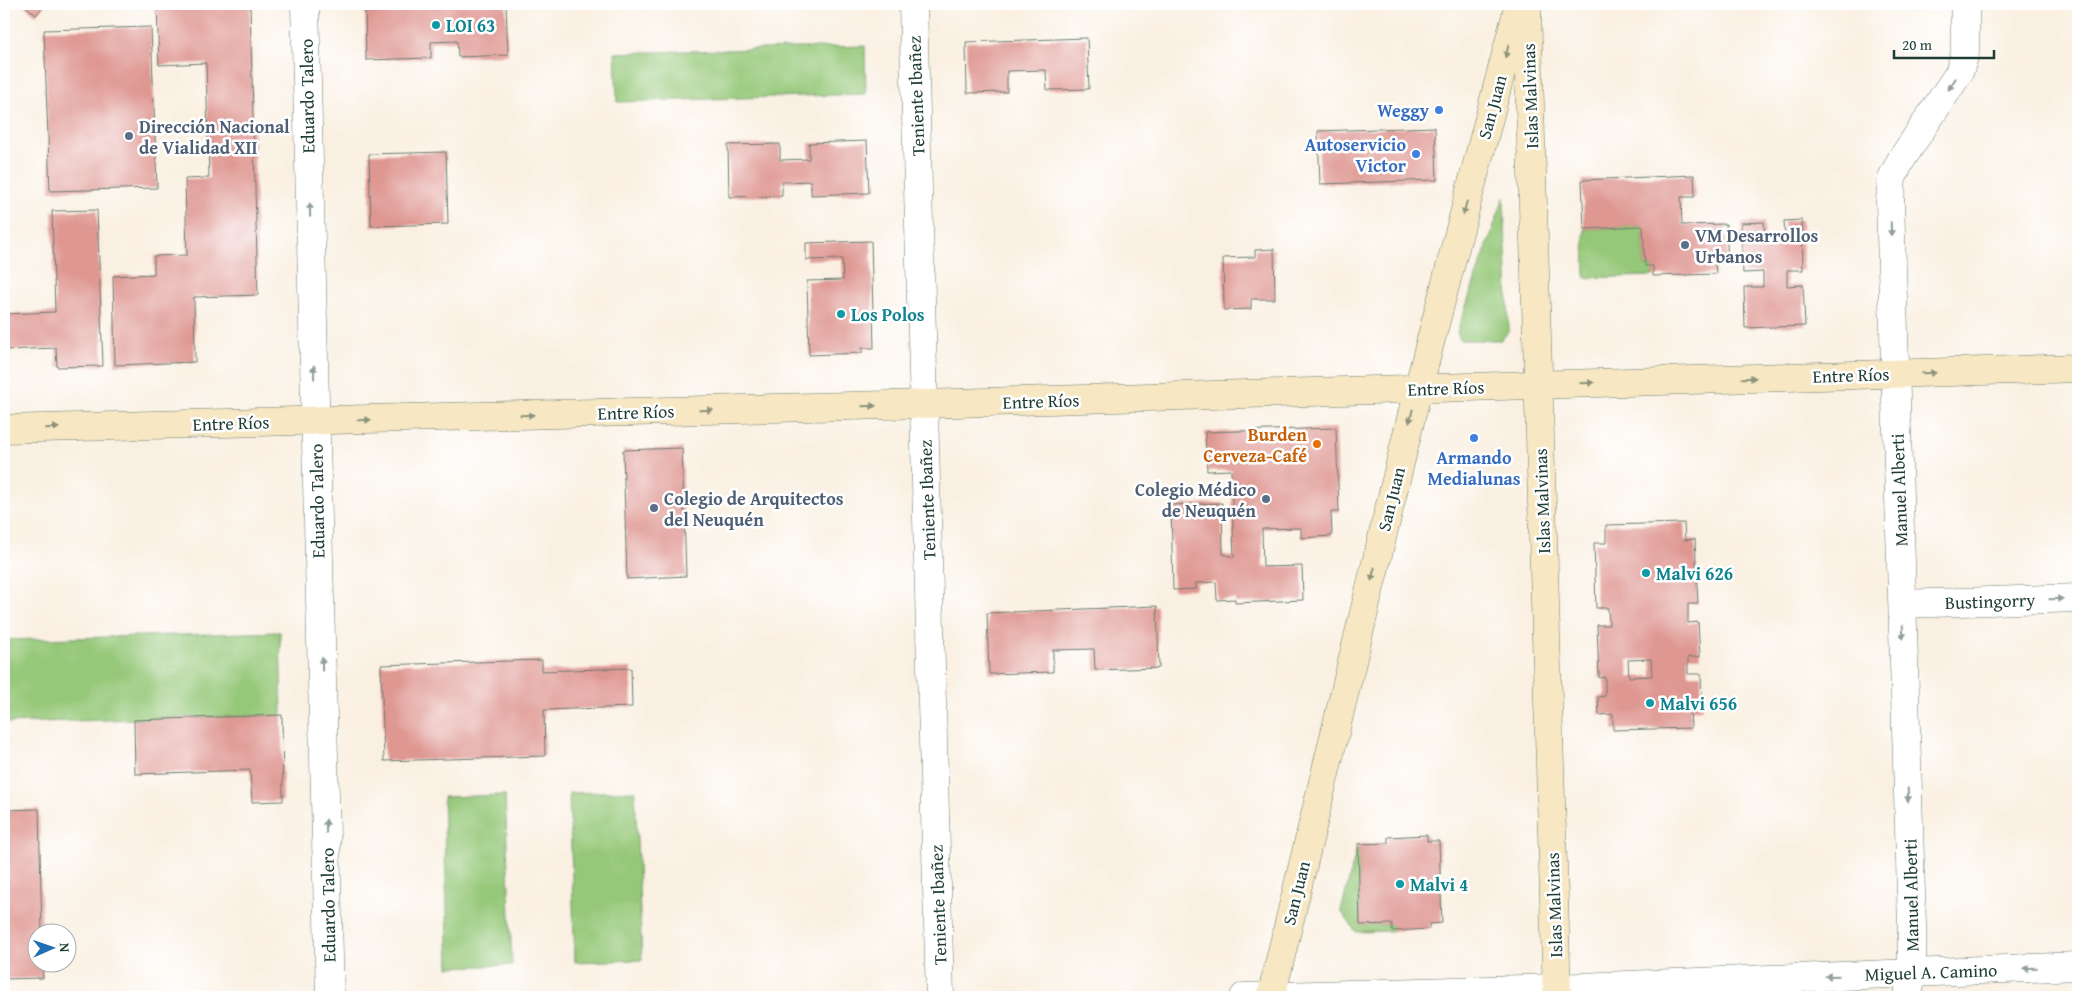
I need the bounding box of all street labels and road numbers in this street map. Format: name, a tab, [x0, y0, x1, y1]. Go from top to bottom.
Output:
street label: Teniente Ibañez	[900, 35, 932, 156]
street label: Eduardo Talero	[293, 38, 321, 154]
street label: Islas Malvinas	[1515, 43, 1545, 149]
street label: San Juan	[1470, 72, 1514, 142]
street label: Entre Ríos	[1812, 360, 1890, 390]
street label: Entre Ríos	[1407, 373, 1485, 403]
street label: Entre Ríos	[1002, 386, 1080, 416]
street label: Entre Ríos	[597, 397, 675, 427]
street label: Entre Ríos	[192, 408, 270, 438]
street label: Manuel Alberti	[1884, 433, 1914, 547]
street label: Teniente Ibañez	[911, 439, 943, 560]
street label: Eduardo Talero	[303, 443, 331, 559]
street label: Islas Malvinas	[1527, 448, 1557, 554]
street label: San Juan	[1370, 464, 1412, 534]
street label: Bustingorry	[1944, 586, 2036, 616]
street label: Manuel Alberti	[1897, 838, 1925, 952]
street label: Teniente Ibañez	[922, 844, 954, 965]
street label: Eduardo Talero	[314, 847, 342, 963]
street label: Islas Malvinas	[1539, 852, 1569, 958]
street label: San Juan	[1275, 858, 1317, 928]
street label: Miguel A. Camino	[1864, 956, 1998, 988]

